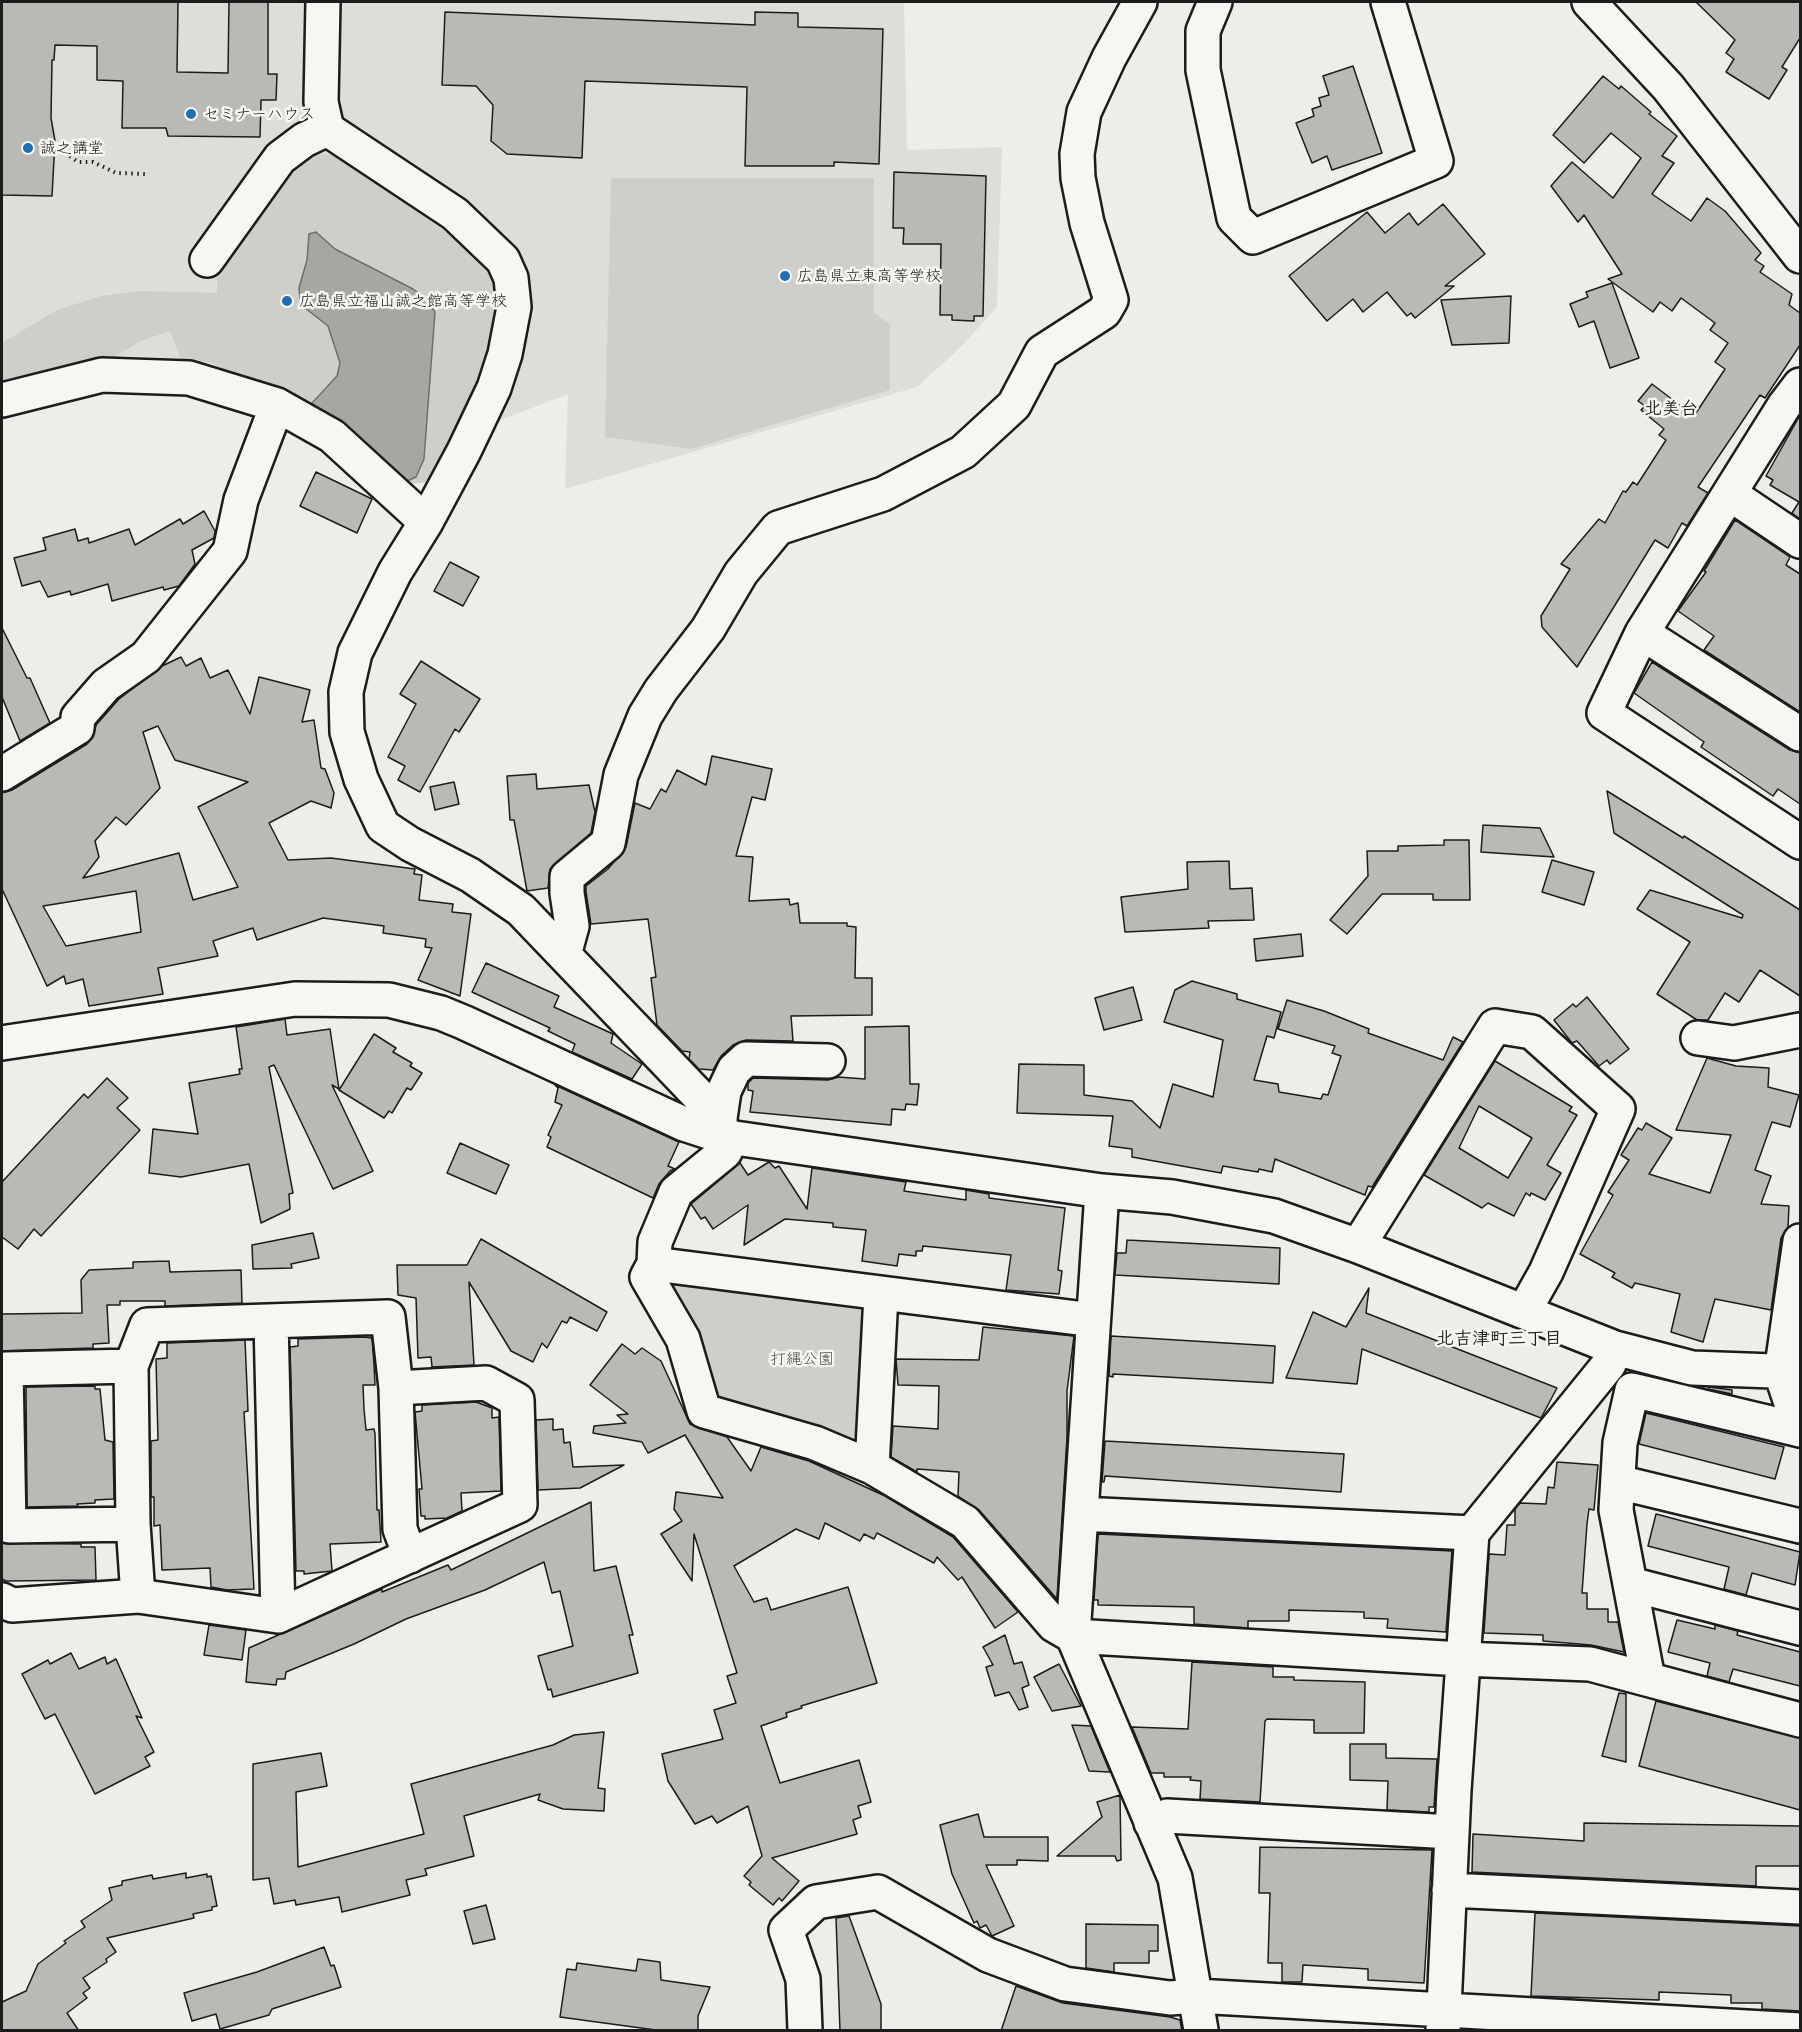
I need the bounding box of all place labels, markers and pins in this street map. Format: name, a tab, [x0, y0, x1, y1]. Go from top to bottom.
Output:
place label: セミナーハウス	[203, 104, 315, 124]
marker: セミナーハウス	[184, 107, 198, 121]
place label: 誠之講堂	[40, 138, 104, 158]
marker: 誠之講堂	[21, 141, 35, 155]
place label: 広島県立東高等学校	[797, 266, 941, 286]
marker: 広島県立東高等学校	[778, 269, 792, 283]
place label: 広島県立福山誠之館高等学校	[299, 291, 507, 311]
marker: 広島県立福山誠之館高等学校	[280, 294, 294, 308]

